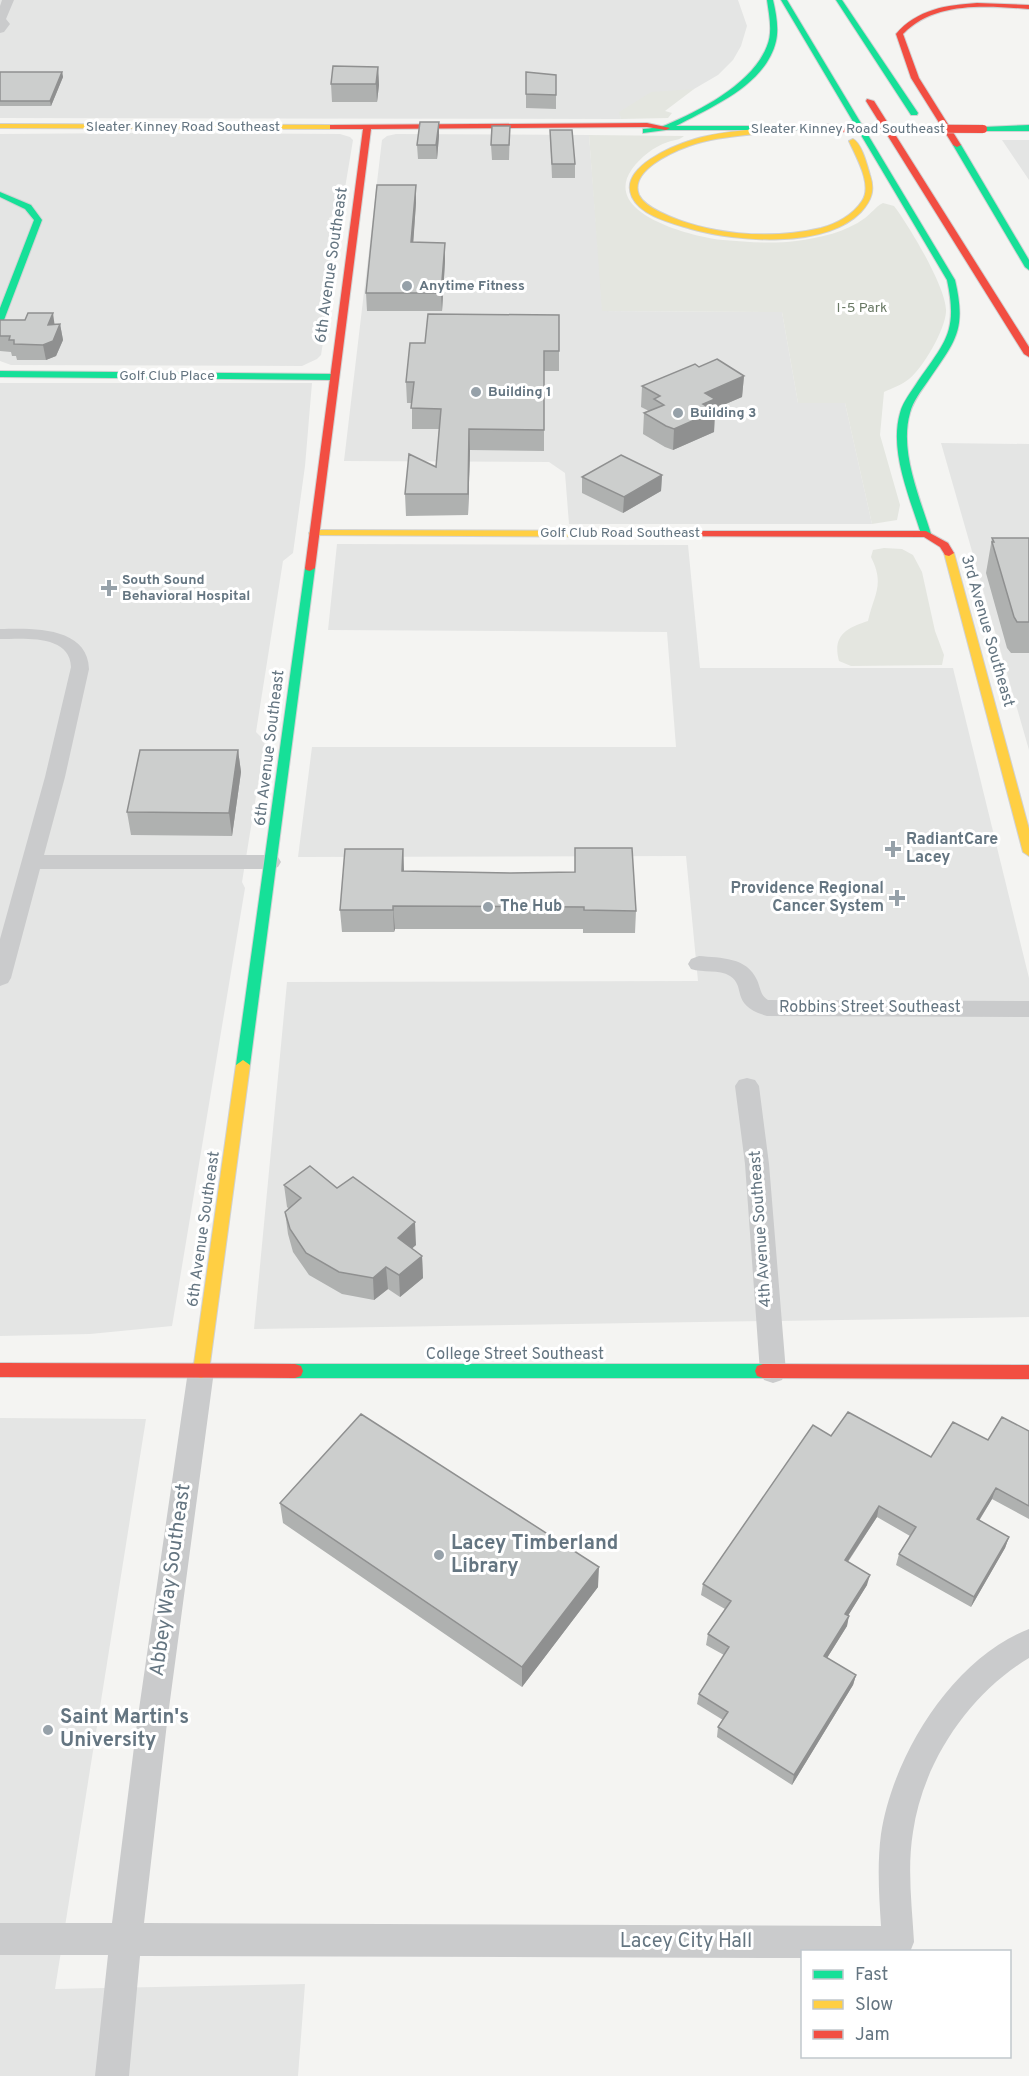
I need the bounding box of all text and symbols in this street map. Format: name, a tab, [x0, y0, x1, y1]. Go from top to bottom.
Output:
street label: Sleater Kinney Road Southeast	[86, 119, 280, 136]
street label: Sleater Kinney Road Southeast	[751, 121, 945, 138]
street label: 6th Avenue Southeast	[311, 186, 353, 344]
place label: Anytime Fitness	[419, 278, 525, 295]
marker: Anytime Fitness	[400, 279, 414, 293]
park label: I-5 Park	[836, 300, 888, 317]
street label: Golf Club Place	[119, 368, 215, 385]
place label: Building 1	[488, 384, 552, 401]
marker: Building 1	[469, 385, 483, 399]
place label: Building 3	[690, 405, 756, 422]
marker: Building 3	[671, 406, 685, 420]
street label: Golf Club Road Southeast	[540, 525, 700, 542]
street label: 3rd Avenue Southeast	[956, 553, 1018, 709]
place label: South Sound Behavioral Hospital	[122, 572, 250, 605]
marker: South Sound Behavioral Hospital	[100, 579, 118, 597]
street label: 6th Avenue Southeast	[250, 669, 290, 827]
place label: RadiantCare Lacey	[906, 830, 998, 868]
marker: RadiantCare Lacey	[884, 840, 902, 858]
place label: Providence Regional Cancer System	[730, 879, 884, 917]
marker: Providence Regional Cancer System	[888, 889, 906, 907]
place label: The Hub	[500, 897, 562, 917]
marker: The Hub	[481, 900, 495, 914]
street label: Robbins Street Southeast	[779, 998, 961, 1018]
street label: 6th Avenue Southeast	[183, 1150, 225, 1308]
street label: 4th Avenue Southeast	[746, 1150, 776, 1308]
street label: College Street Southeast	[426, 1345, 604, 1365]
street label: Abbey Way Southeast	[145, 1482, 197, 1678]
place label: Lacey Timberland Library	[451, 1531, 618, 1580]
marker: Lacey Timberland Library	[432, 1548, 446, 1562]
place label: Saint Martin's University	[60, 1705, 189, 1754]
marker: Saint Martin's University	[41, 1723, 55, 1737]
street label: Lacey City Hall	[620, 1929, 752, 1955]
legend	[801, 1950, 1011, 2058]
text: Fast	[855, 1964, 888, 1987]
text: Slow	[855, 1994, 893, 2017]
text: Jam	[855, 2024, 890, 2047]

